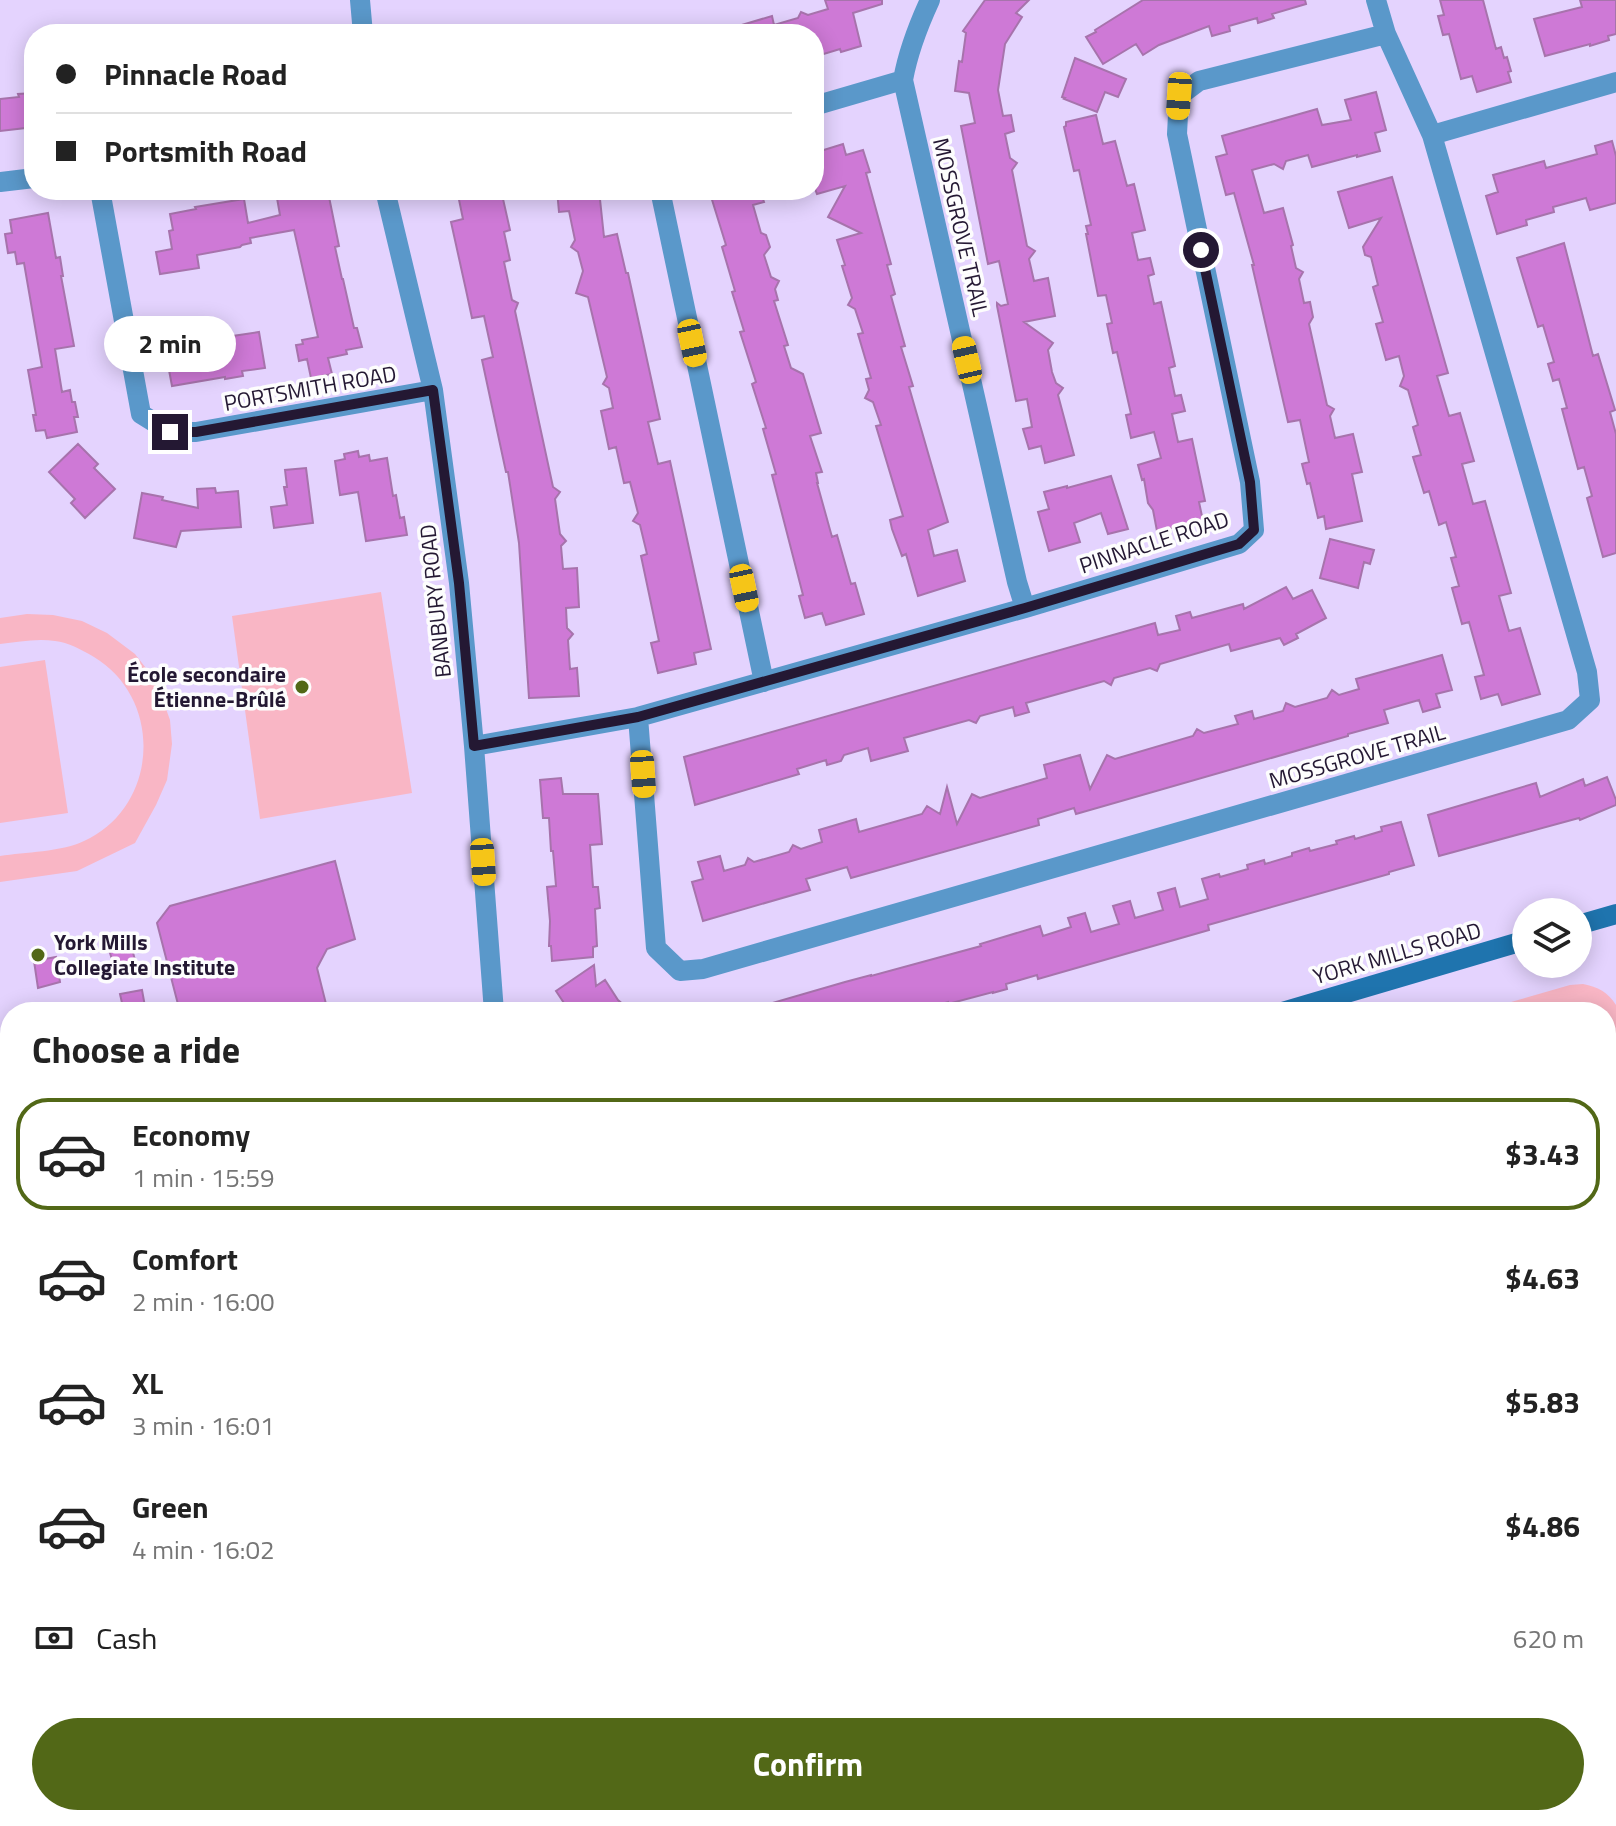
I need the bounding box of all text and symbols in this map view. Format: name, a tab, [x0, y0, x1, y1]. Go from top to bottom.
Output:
text: Pinnacle Road	[104, 51, 287, 97]
car	[1165, 71, 1193, 121]
text: Portsmith Road	[104, 128, 307, 174]
street label: MOSSGROVE TRAIL	[924, 134, 998, 320]
route start	[1183, 232, 1219, 268]
callout: 2 min	[104, 316, 236, 372]
car	[675, 317, 709, 369]
text: 2 min	[138, 324, 202, 363]
car	[950, 334, 984, 386]
street label: PORTSMITH ROAD	[221, 356, 399, 420]
route end	[152, 414, 188, 450]
street label: PINNACLE ROAD	[1075, 502, 1233, 582]
street label: BANBURY ROAD	[410, 523, 460, 679]
car	[727, 562, 761, 614]
place label: École secondaire Étienne-Brûlé	[127, 657, 286, 716]
marker: École secondaire Étienne-Brûlé	[293, 678, 311, 696]
street label: MOSSGROVE TRAIL	[1265, 714, 1450, 797]
car	[629, 749, 657, 799]
car	[469, 837, 497, 887]
map controls	[1512, 898, 1592, 978]
button: layers	[1512, 898, 1592, 978]
street label: YORK MILLS ROAD	[1309, 913, 1485, 993]
place label: York Mills Collegiate Institute	[54, 925, 235, 984]
marker: York Mills Collegiate Institute	[29, 946, 47, 964]
text: Choose a ride	[32, 1022, 240, 1077]
text: Economy	[132, 1112, 250, 1158]
icon: car	[36, 1118, 108, 1190]
text: $3.43	[1505, 1131, 1580, 1177]
text: 1 min · 15:59	[132, 1158, 275, 1197]
text: Comfort	[132, 1236, 238, 1282]
icon: car	[36, 1242, 108, 1314]
text: $4.63	[1505, 1255, 1580, 1301]
text: 2 min · 16:00	[132, 1282, 275, 1321]
text: XL	[132, 1360, 163, 1406]
icon: car	[36, 1366, 108, 1438]
text: $5.83	[1505, 1379, 1580, 1425]
text: 3 min · 16:01	[132, 1406, 275, 1445]
text: Green	[132, 1484, 209, 1530]
icon: car	[36, 1490, 108, 1562]
text: $4.86	[1505, 1503, 1580, 1549]
text: 4 min · 16:02	[132, 1530, 275, 1569]
text: Cash	[96, 1615, 157, 1661]
icon: cash	[32, 1616, 76, 1660]
text: 620 m	[1513, 1619, 1584, 1658]
button: Confirm	[32, 1718, 1584, 1810]

